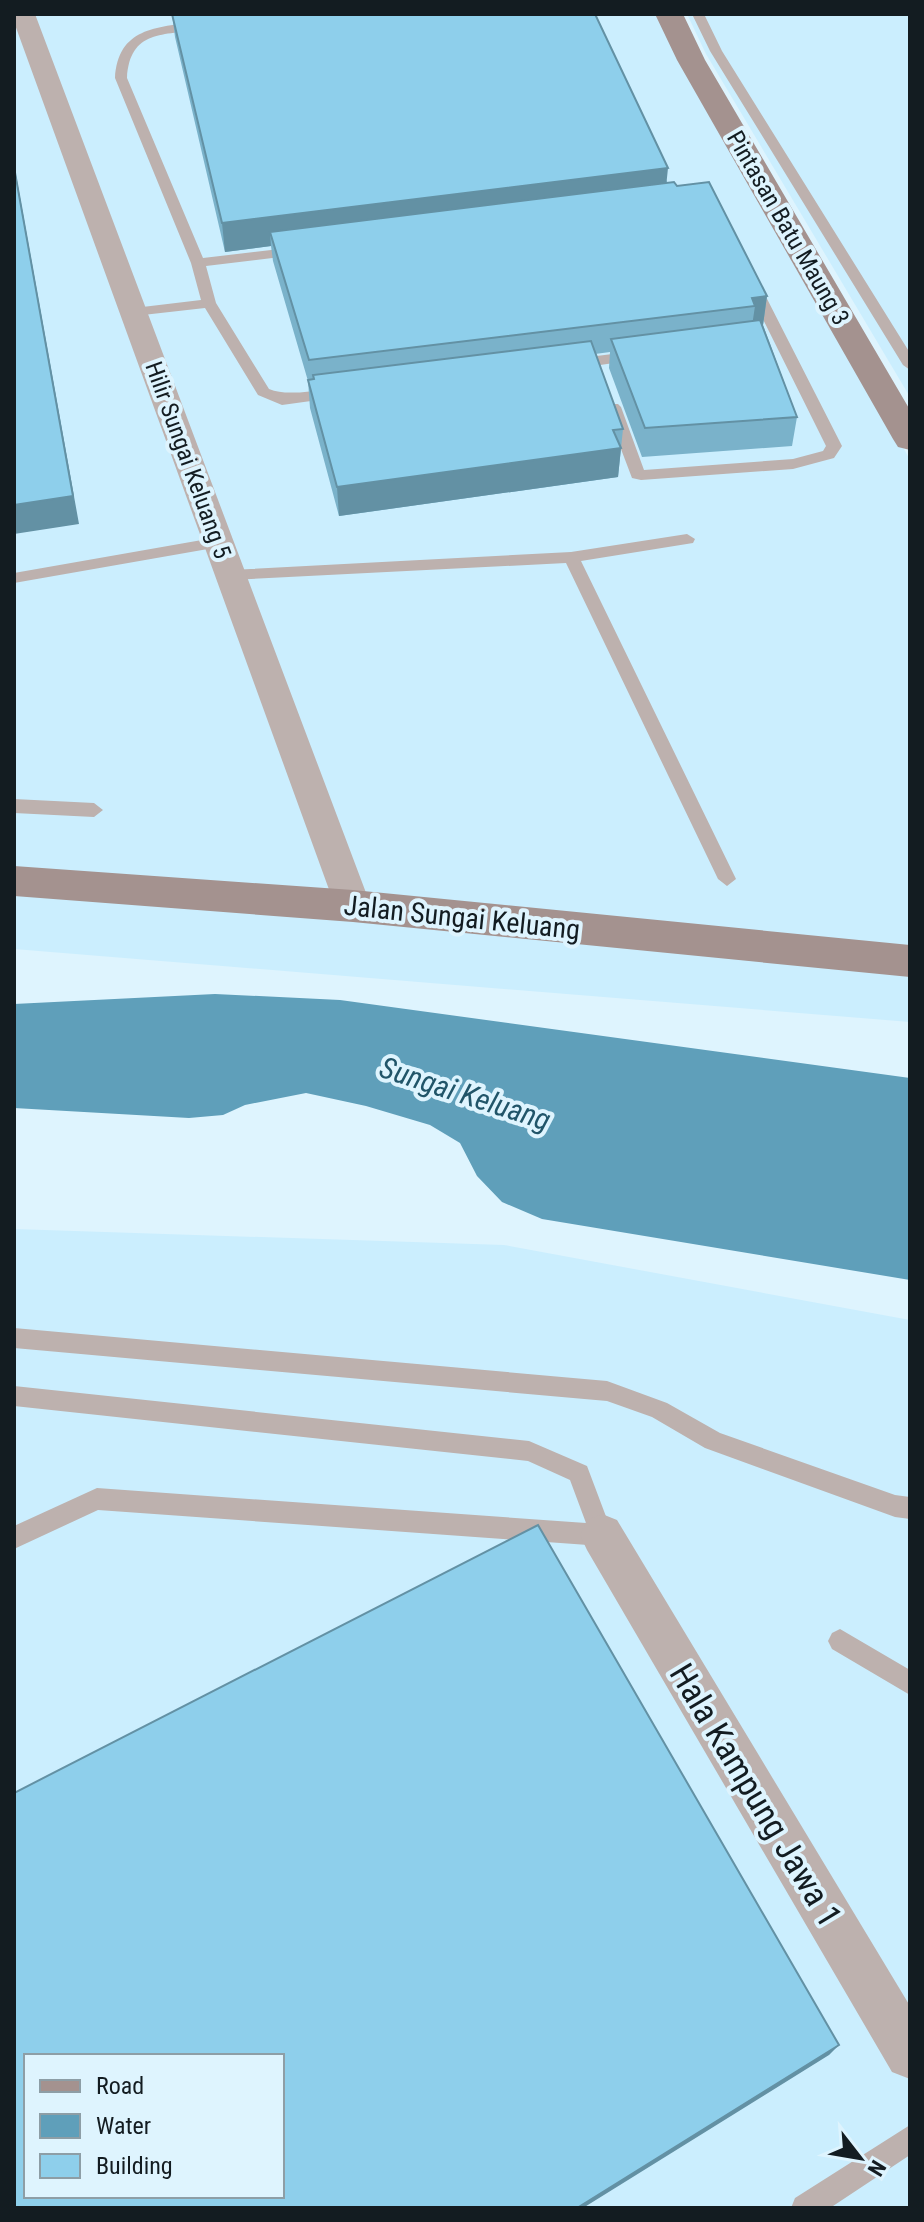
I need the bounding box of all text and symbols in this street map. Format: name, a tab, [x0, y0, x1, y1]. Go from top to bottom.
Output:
street label: Pintasan Batu Maung 3	[721, 126, 855, 330]
street label: Hilir Sungai Keluang 5	[139, 358, 237, 562]
street label: Jalan Sungai Keluang	[342, 889, 582, 946]
water label: Sungai Keluang	[375, 1049, 555, 1138]
street label: Hala Kampung Jawa 1	[662, 1656, 850, 1934]
legend	[24, 2054, 284, 2198]
text: Road	[96, 2072, 144, 2100]
text: Water	[96, 2112, 151, 2140]
north arrow	[820, 2118, 900, 2198]
text: Building	[96, 2152, 173, 2180]
text: N	[863, 2156, 891, 2180]

